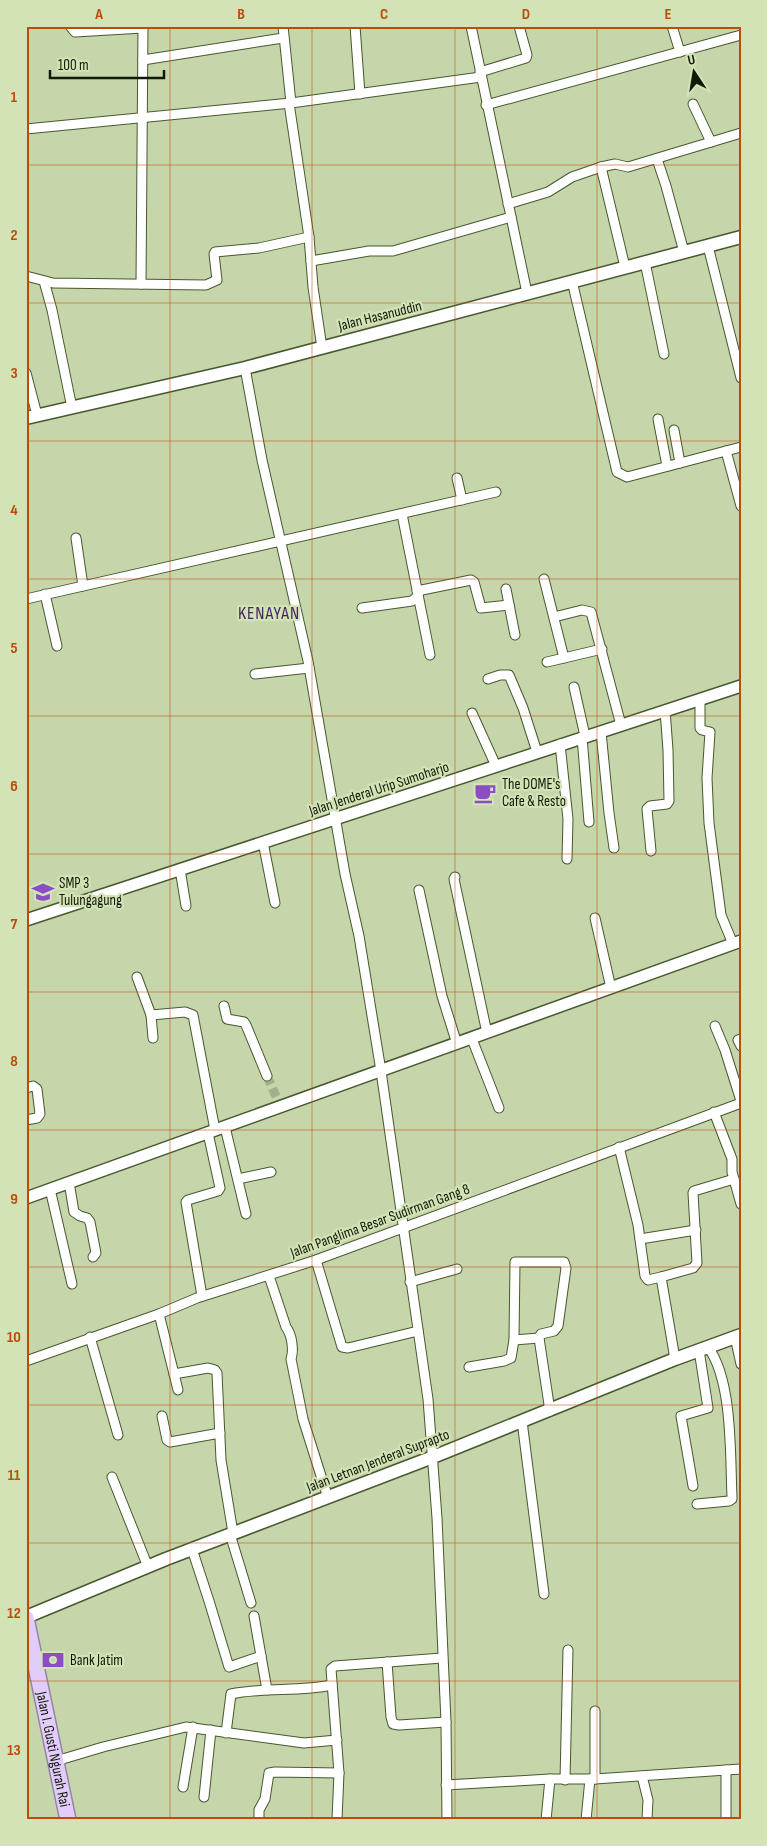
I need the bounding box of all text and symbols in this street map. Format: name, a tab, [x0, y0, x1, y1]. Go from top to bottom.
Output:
text: A	[94, 5, 103, 24]
text: B	[237, 5, 245, 24]
text: C	[380, 5, 388, 24]
text: D	[522, 5, 530, 24]
text: E	[665, 5, 672, 24]
scale bar	[50, 48, 164, 80]
north arrow	[670, 48, 720, 98]
text: U	[686, 51, 697, 69]
text: 100 m	[58, 56, 89, 75]
text: 1	[11, 88, 18, 107]
text: 2	[10, 226, 18, 245]
street label: Jalan Hasanuddin	[335, 296, 424, 336]
text: 3	[10, 364, 18, 383]
text: 4	[10, 501, 18, 520]
district label: KENAYAN	[238, 603, 300, 624]
text: 5	[10, 639, 18, 658]
street label: Jalan Jenderal Urip Sumoharjo	[306, 757, 451, 821]
place label: The DOME's Cafe & Resto	[502, 775, 566, 811]
text: 6	[10, 777, 18, 796]
cafe icon: The DOME's Cafe & Resto	[472, 780, 498, 806]
place label: SMP 3 Tulungagung	[59, 874, 122, 910]
school or university icon: SMP 3 Tulungagung	[30, 879, 56, 905]
text: 7	[11, 915, 18, 934]
text: 8	[10, 1052, 18, 1071]
street label: Jalan Panglima Besar Sudirman Gang 8	[287, 1180, 472, 1263]
text: 9	[10, 1190, 18, 1209]
text: 10	[7, 1328, 21, 1347]
street label: Jalan Letnan Jenderal Suprapto	[303, 1425, 452, 1497]
text: 11	[8, 1466, 21, 1485]
text: 12	[7, 1604, 21, 1623]
bank icon: Bank Jatim	[40, 1647, 66, 1673]
place label: Bank Jatim	[70, 1651, 123, 1670]
street label: Jalan I. Gusti Ngurah Rai	[32, 1689, 75, 1809]
text: 13	[7, 1741, 21, 1760]

